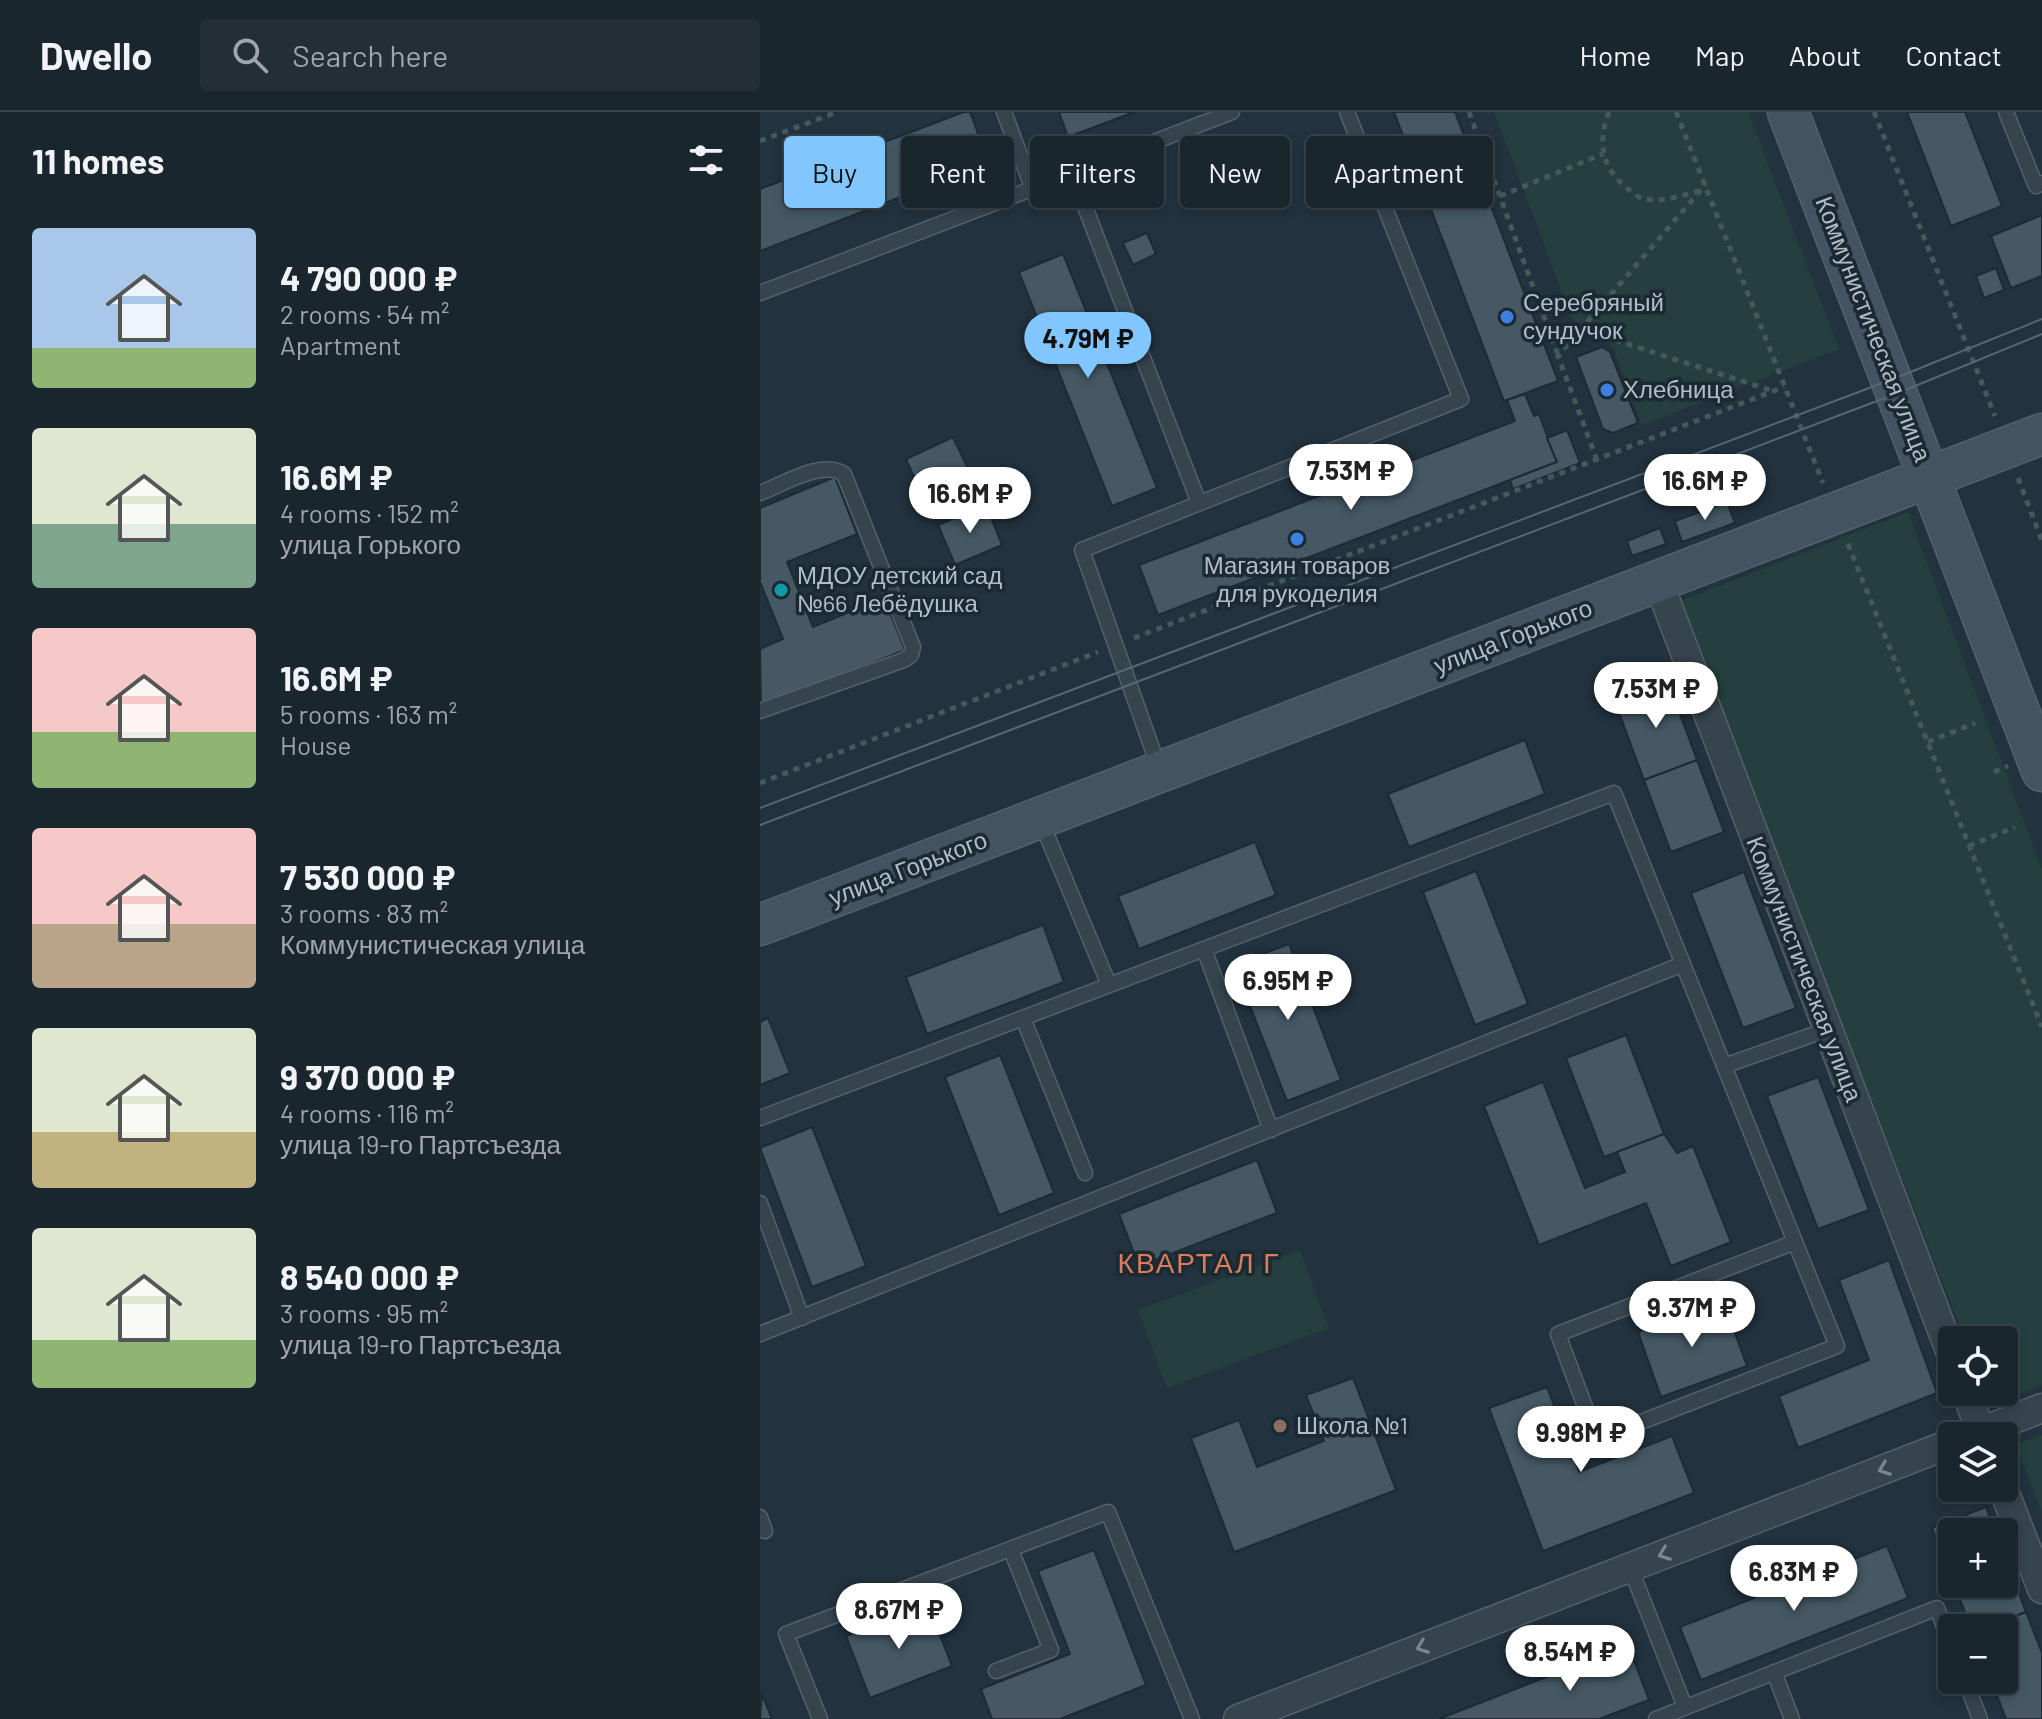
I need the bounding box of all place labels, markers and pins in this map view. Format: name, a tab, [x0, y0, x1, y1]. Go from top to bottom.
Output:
place label: Серебряный сундучок	[1523, 287, 1664, 344]
marker: Серебряный сундучок	[1498, 308, 1516, 326]
pin: 4.79M ₽	[1014, 312, 1162, 380]
place label: Хлебница	[1623, 374, 1734, 403]
marker: Хлебница	[1598, 381, 1616, 399]
pin: 7.53M ₽	[1277, 444, 1425, 512]
pin: 16.6M ₽	[1631, 454, 1779, 522]
pin: 16.6M ₽	[896, 467, 1044, 535]
marker: Магазин товаров для рукоделия	[1288, 530, 1306, 548]
place label: Магазин товаров для рукоделия	[1204, 550, 1390, 607]
place label: МДОУ детский сад №66 Лебёдушка	[797, 560, 1002, 617]
marker: МДОУ детский сад №66 Лебёдушка	[772, 581, 790, 599]
pin: 7.53M ₽	[1582, 662, 1730, 730]
pin: 6.95M ₽	[1214, 954, 1362, 1022]
pin: 9.37M ₽	[1618, 1281, 1766, 1349]
pin: 9.98M ₽	[1507, 1406, 1655, 1474]
place label: Школа №1	[1296, 1410, 1408, 1439]
marker: Школа №1	[1271, 1417, 1289, 1435]
pin: 6.83M ₽	[1720, 1545, 1868, 1613]
pin: 8.67M ₽	[825, 1583, 973, 1651]
pin: 8.54M ₽	[1496, 1625, 1644, 1693]

